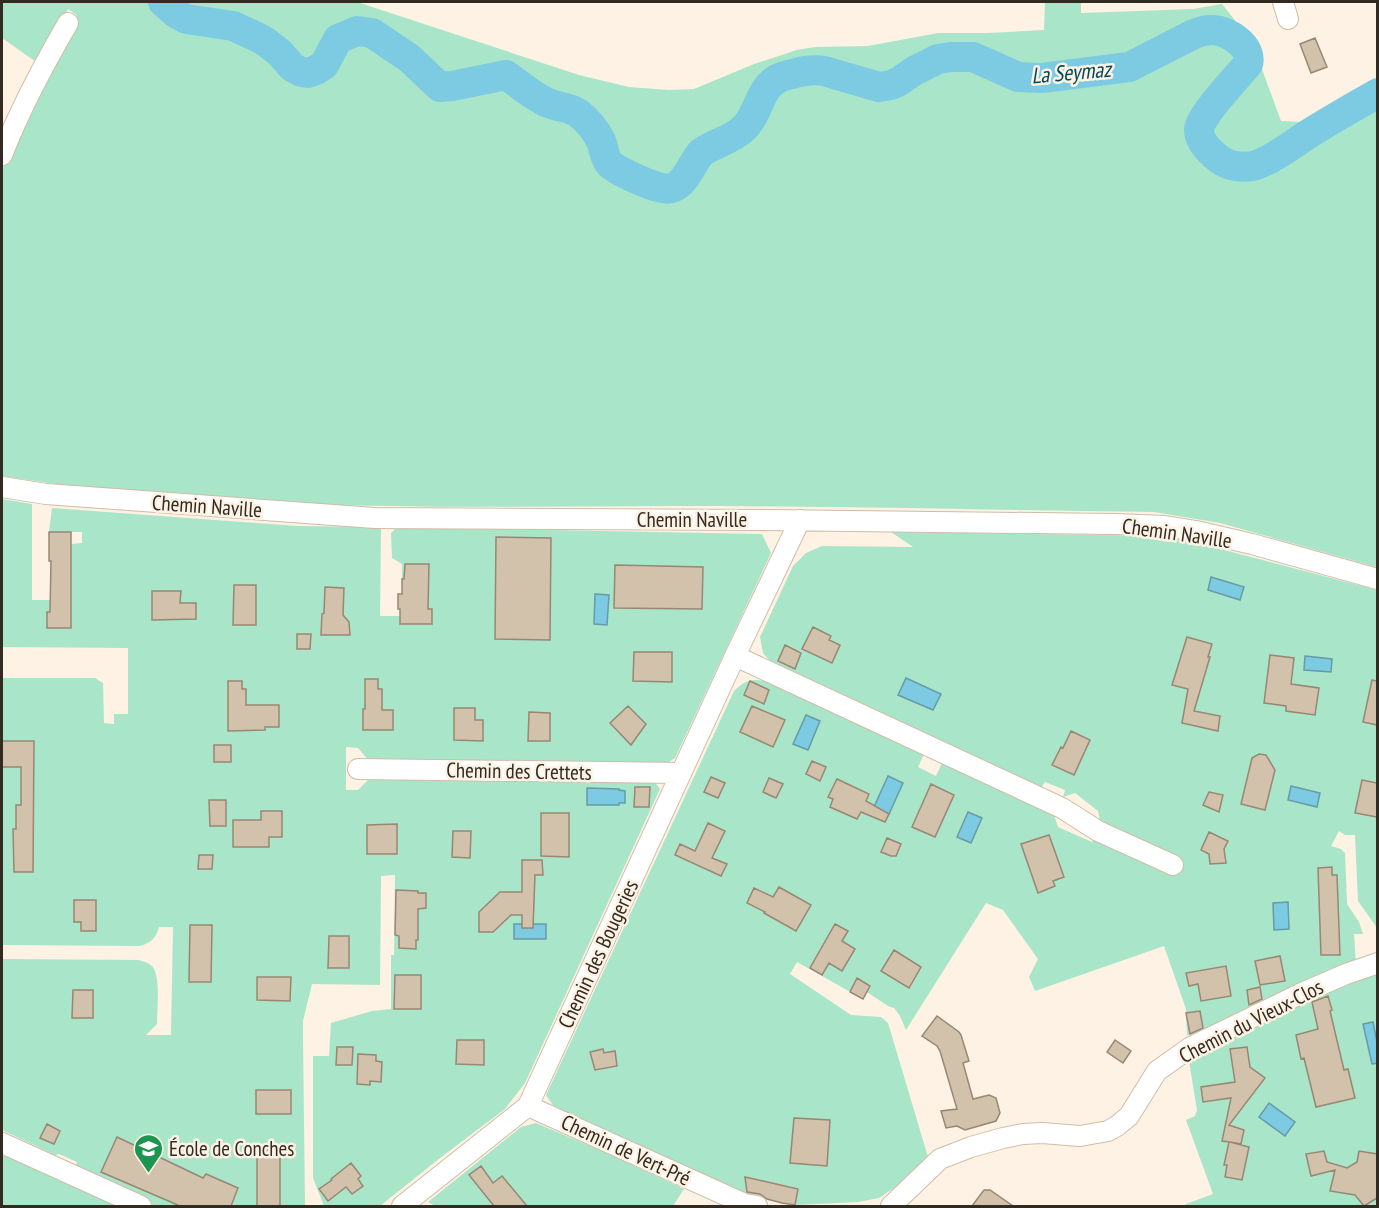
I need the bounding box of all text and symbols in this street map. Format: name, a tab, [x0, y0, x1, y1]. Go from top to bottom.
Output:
water label: La Seymaz	[1030, 54, 1114, 89]
street label: Chemin Naville	[151, 489, 263, 523]
street label: Chemin Naville	[637, 506, 747, 533]
street label: Chemin Naville	[1121, 512, 1233, 554]
street label: Chemin des Crettets	[446, 756, 592, 786]
street label: Chemin des Bougeries	[552, 875, 644, 1033]
street label: Chemin du Vieux-Clos	[1174, 973, 1328, 1069]
street label: Chemin de Vert-Pré	[557, 1108, 695, 1192]
school or university icon: École de Conches	[132, 1132, 164, 1174]
place label: École de Conches	[169, 1135, 294, 1162]

